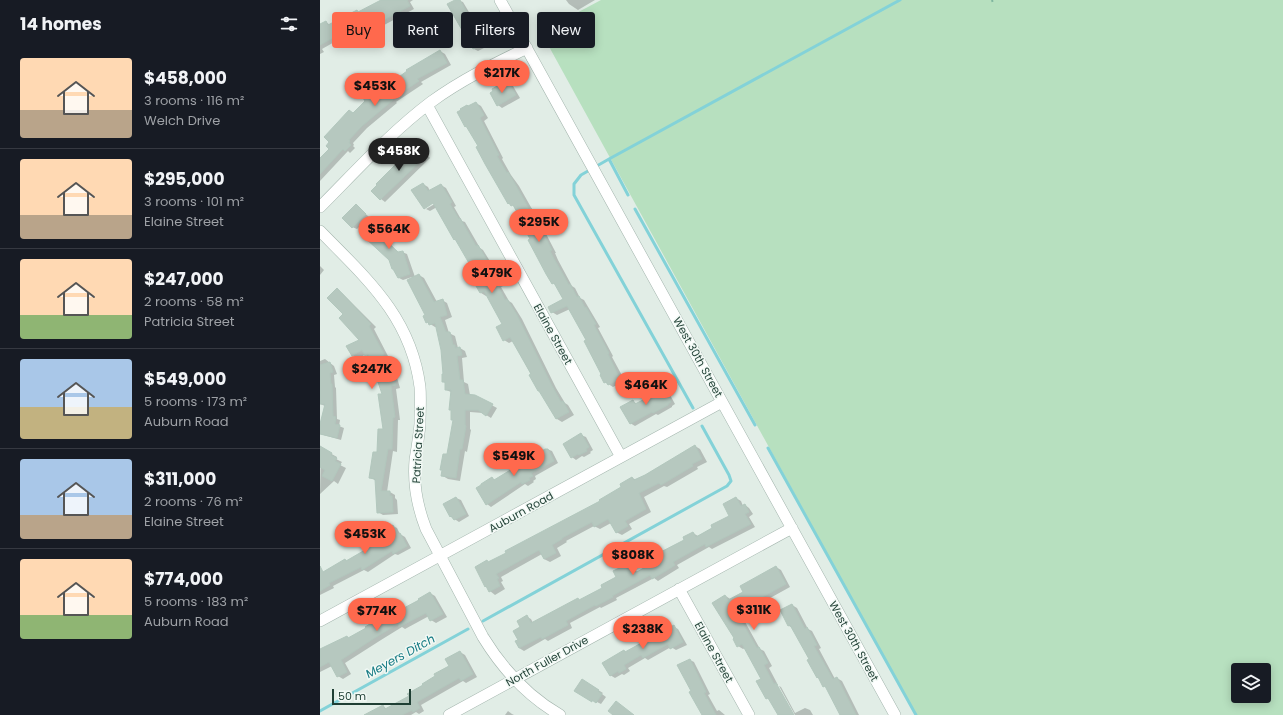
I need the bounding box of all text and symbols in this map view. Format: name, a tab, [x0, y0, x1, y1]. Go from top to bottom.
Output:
text: 14 homes	[20, 12, 102, 36]
chip: Buy	[332, 12, 385, 48]
chip: Rent	[393, 12, 453, 48]
chip: Filters	[461, 12, 529, 48]
chip: New	[537, 12, 595, 48]
icon: filters	[278, 13, 300, 35]
pin: $217K	[474, 60, 530, 94]
text: $217K	[484, 63, 520, 82]
text: $458,000	[144, 66, 227, 90]
pin: $453K	[347, 73, 403, 107]
icon: home	[52, 74, 100, 122]
text: $453K	[354, 76, 396, 95]
text: 3 rooms · 116 m²	[144, 91, 244, 110]
text: Welch Drive	[144, 111, 220, 130]
pin: $458K	[371, 138, 427, 172]
text: $458K	[377, 141, 421, 160]
text: $295,000	[144, 167, 225, 191]
icon: home	[52, 175, 100, 223]
text: 3 rooms · 101 m²	[144, 192, 244, 211]
pin: $295K	[511, 209, 567, 243]
text: Elaine Street	[144, 212, 224, 231]
text: $295K	[518, 212, 560, 231]
pin: $564K	[361, 216, 417, 250]
text: $564K	[367, 219, 411, 238]
pin: $479K	[464, 260, 520, 294]
text: $479K	[471, 263, 513, 282]
text: $247,000	[144, 267, 224, 291]
icon: home	[52, 275, 100, 323]
text: 2 rooms · 58 m²	[144, 292, 244, 311]
street label: Elaine Street	[530, 301, 576, 367]
text: Patricia Street	[144, 312, 235, 331]
street label: West 30th Street	[669, 314, 727, 400]
pin: $247K	[344, 356, 400, 390]
text: $247K	[352, 359, 392, 378]
text: $549,000	[144, 367, 226, 391]
pin: $464K	[618, 372, 674, 406]
icon: home	[52, 375, 100, 423]
text: $464K	[624, 375, 668, 394]
text: 5 rooms · 173 m²	[144, 392, 247, 411]
street label: Patricia Street	[408, 406, 428, 484]
text: Auburn Road	[144, 412, 229, 431]
pin: $549K	[486, 443, 542, 477]
text: $549K	[493, 446, 535, 465]
text: $311,000	[144, 467, 216, 491]
icon: home	[52, 475, 100, 523]
street label: Auburn Road	[486, 488, 556, 536]
text: 2 rooms · 76 m²	[144, 492, 243, 511]
text: Elaine Street	[144, 512, 224, 531]
pin: $453K	[337, 521, 393, 555]
text: $453K	[344, 524, 386, 543]
pin: $808K	[605, 542, 661, 576]
text: $808K	[612, 545, 654, 564]
text: $774,000	[144, 567, 223, 591]
icon: home	[52, 575, 100, 623]
text: 5 rooms · 183 m²	[144, 592, 248, 611]
pin: $311K	[726, 597, 782, 631]
pin: $774K	[349, 598, 405, 632]
street label: West 30th Street	[825, 598, 883, 684]
text: $311K	[736, 600, 772, 619]
text: $774K	[357, 601, 397, 620]
text: Auburn Road	[144, 612, 229, 631]
pin: $238K	[615, 616, 671, 650]
text: $238K	[622, 619, 664, 638]
street label: Elaine Street	[691, 619, 737, 685]
water label: Meyers Ditch	[362, 630, 438, 682]
street label: North Fuller Drive	[503, 632, 591, 690]
map controls	[1231, 663, 1271, 703]
button: layers	[1231, 663, 1271, 703]
scale bar	[332, 687, 411, 706]
text: 50 m	[338, 688, 366, 704]

